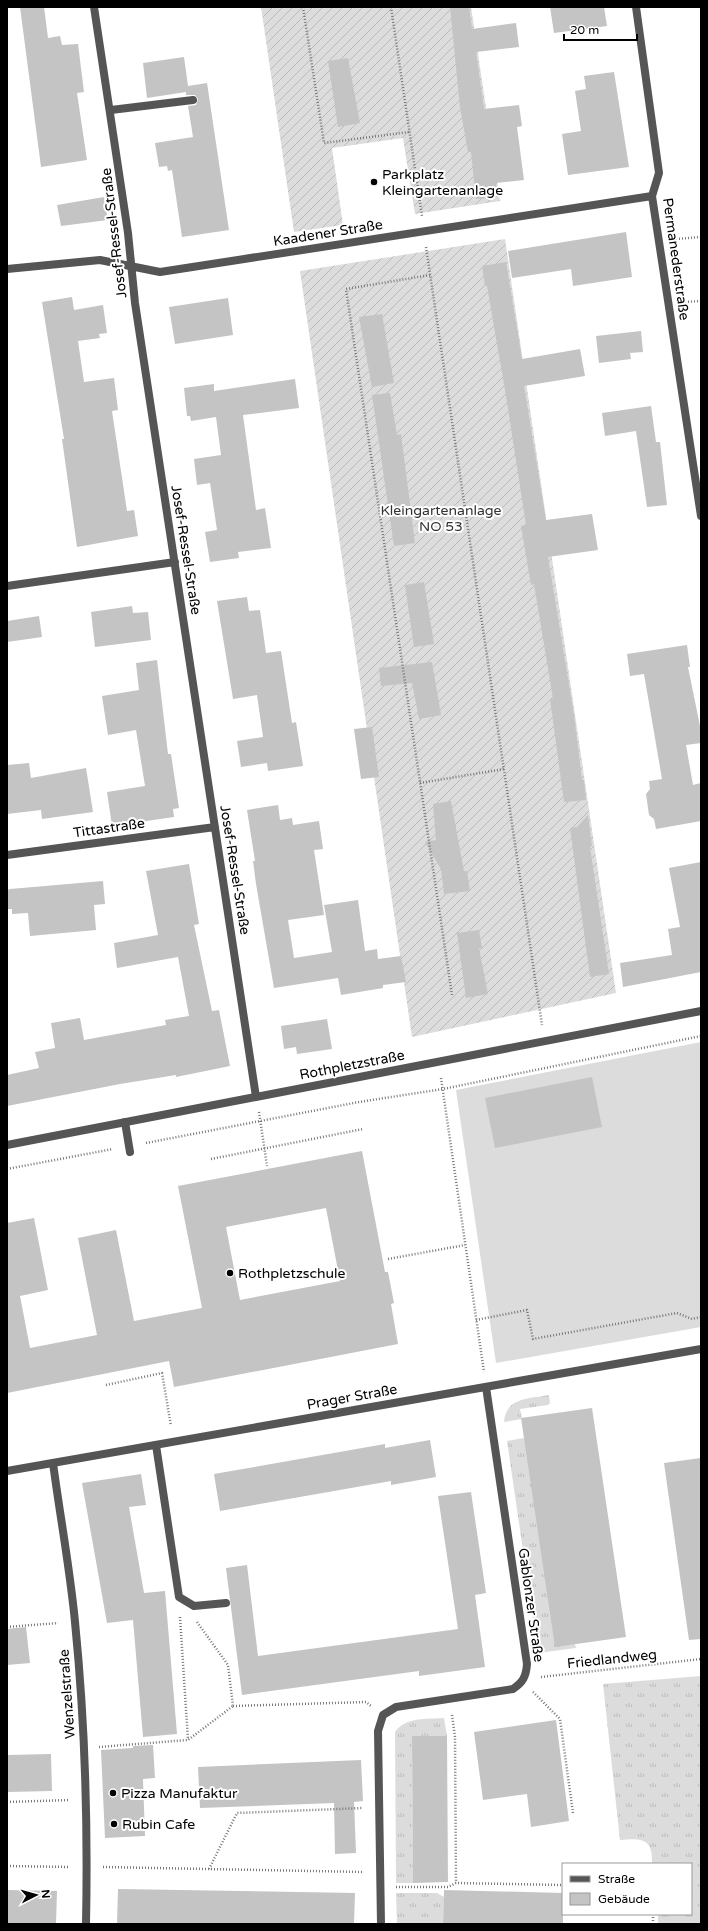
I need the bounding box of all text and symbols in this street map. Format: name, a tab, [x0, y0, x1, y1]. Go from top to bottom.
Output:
scale bar	[564, 16, 637, 42]
text: 20 m	[570, 23, 599, 37]
place label: Parkplatz Kleingartenanlage	[382, 166, 503, 199]
street label: Josef-Ressel-Straße	[98, 167, 130, 299]
marker: Parkplatz Kleingartenanlage	[369, 177, 379, 187]
street label: Permanederstraße	[659, 197, 693, 321]
street label: Kaadener Straße	[272, 216, 384, 250]
street label: Josef-Ressel-Straße	[167, 484, 205, 616]
park label: Kleingartenanlage NO 53	[380, 502, 502, 535]
street label: Josef-Ressel-Straße	[216, 804, 254, 936]
street label: Tittastraße	[72, 815, 146, 841]
street label: Rothpletzstraße	[298, 1046, 406, 1084]
place label: Rothpletzschule	[238, 1265, 346, 1282]
marker: Rothpletzschule	[225, 1268, 235, 1278]
street label: Prager Straße	[305, 1381, 399, 1413]
street label: Gablonzer Straße	[515, 1547, 547, 1663]
street label: Friedlandweg	[566, 1646, 658, 1672]
street label: Wenzelstraße	[55, 1648, 79, 1740]
place label: Pizza Manufaktur	[121, 1785, 238, 1802]
marker: Pizza Manufaktur	[108, 1788, 118, 1798]
place label: Rubin Cafe	[122, 1816, 195, 1833]
marker: Rubin Cafe	[109, 1819, 119, 1829]
legend	[562, 1863, 692, 1915]
text: Straße	[598, 1872, 635, 1886]
north arrow	[16, 1875, 56, 1915]
text: N	[39, 1889, 52, 1899]
text: Gebäude	[598, 1892, 650, 1906]

